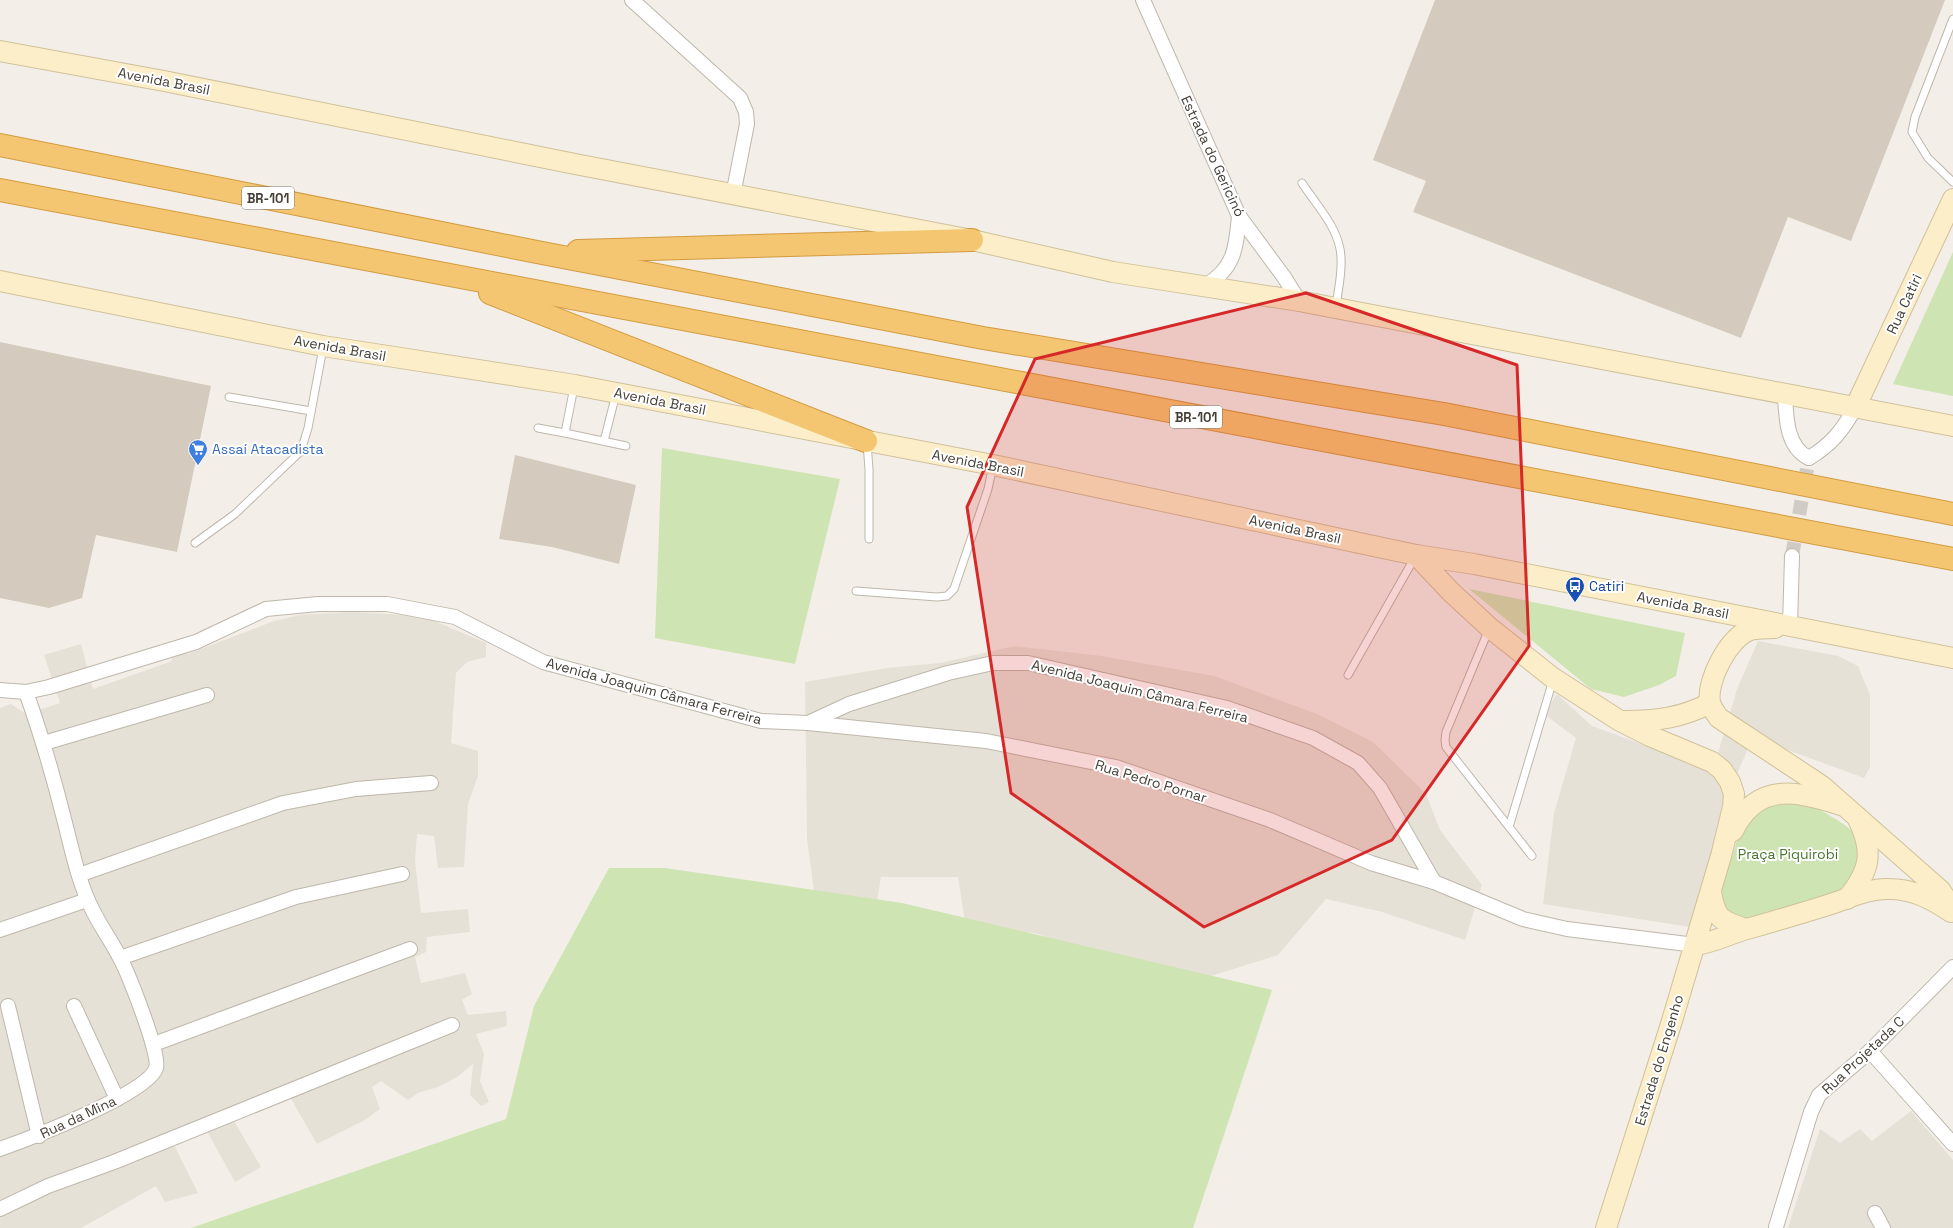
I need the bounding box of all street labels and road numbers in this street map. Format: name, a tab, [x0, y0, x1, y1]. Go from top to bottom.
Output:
street label: Avenida Brasil	[116, 63, 212, 99]
street label: Estrada do Gericinó	[1177, 93, 1249, 219]
road number: BR-101	[242, 187, 294, 209]
street label: Rua Catiri	[1882, 271, 1926, 337]
street label: Avenida Brasil	[292, 331, 388, 365]
street label: Avenida Brasil	[612, 383, 708, 419]
road number: BR-101	[1170, 406, 1222, 428]
street label: Avenida Brasil	[930, 445, 1026, 481]
street label: Avenida Brasil	[1247, 510, 1343, 548]
street label: Avenida Brasil	[1635, 587, 1731, 623]
street label: Avenida Joaquim Câmara Ferreira	[544, 654, 764, 728]
street label: Avenida Joaquim Câmara Ferreira	[1030, 655, 1250, 727]
street label: Rua Pedro Pornar	[1093, 755, 1209, 807]
street label: Estrada do Engenho	[1631, 992, 1687, 1128]
street label: Rua Projetada C	[1818, 1012, 1908, 1098]
street label: Rua da Mina	[37, 1092, 119, 1142]

